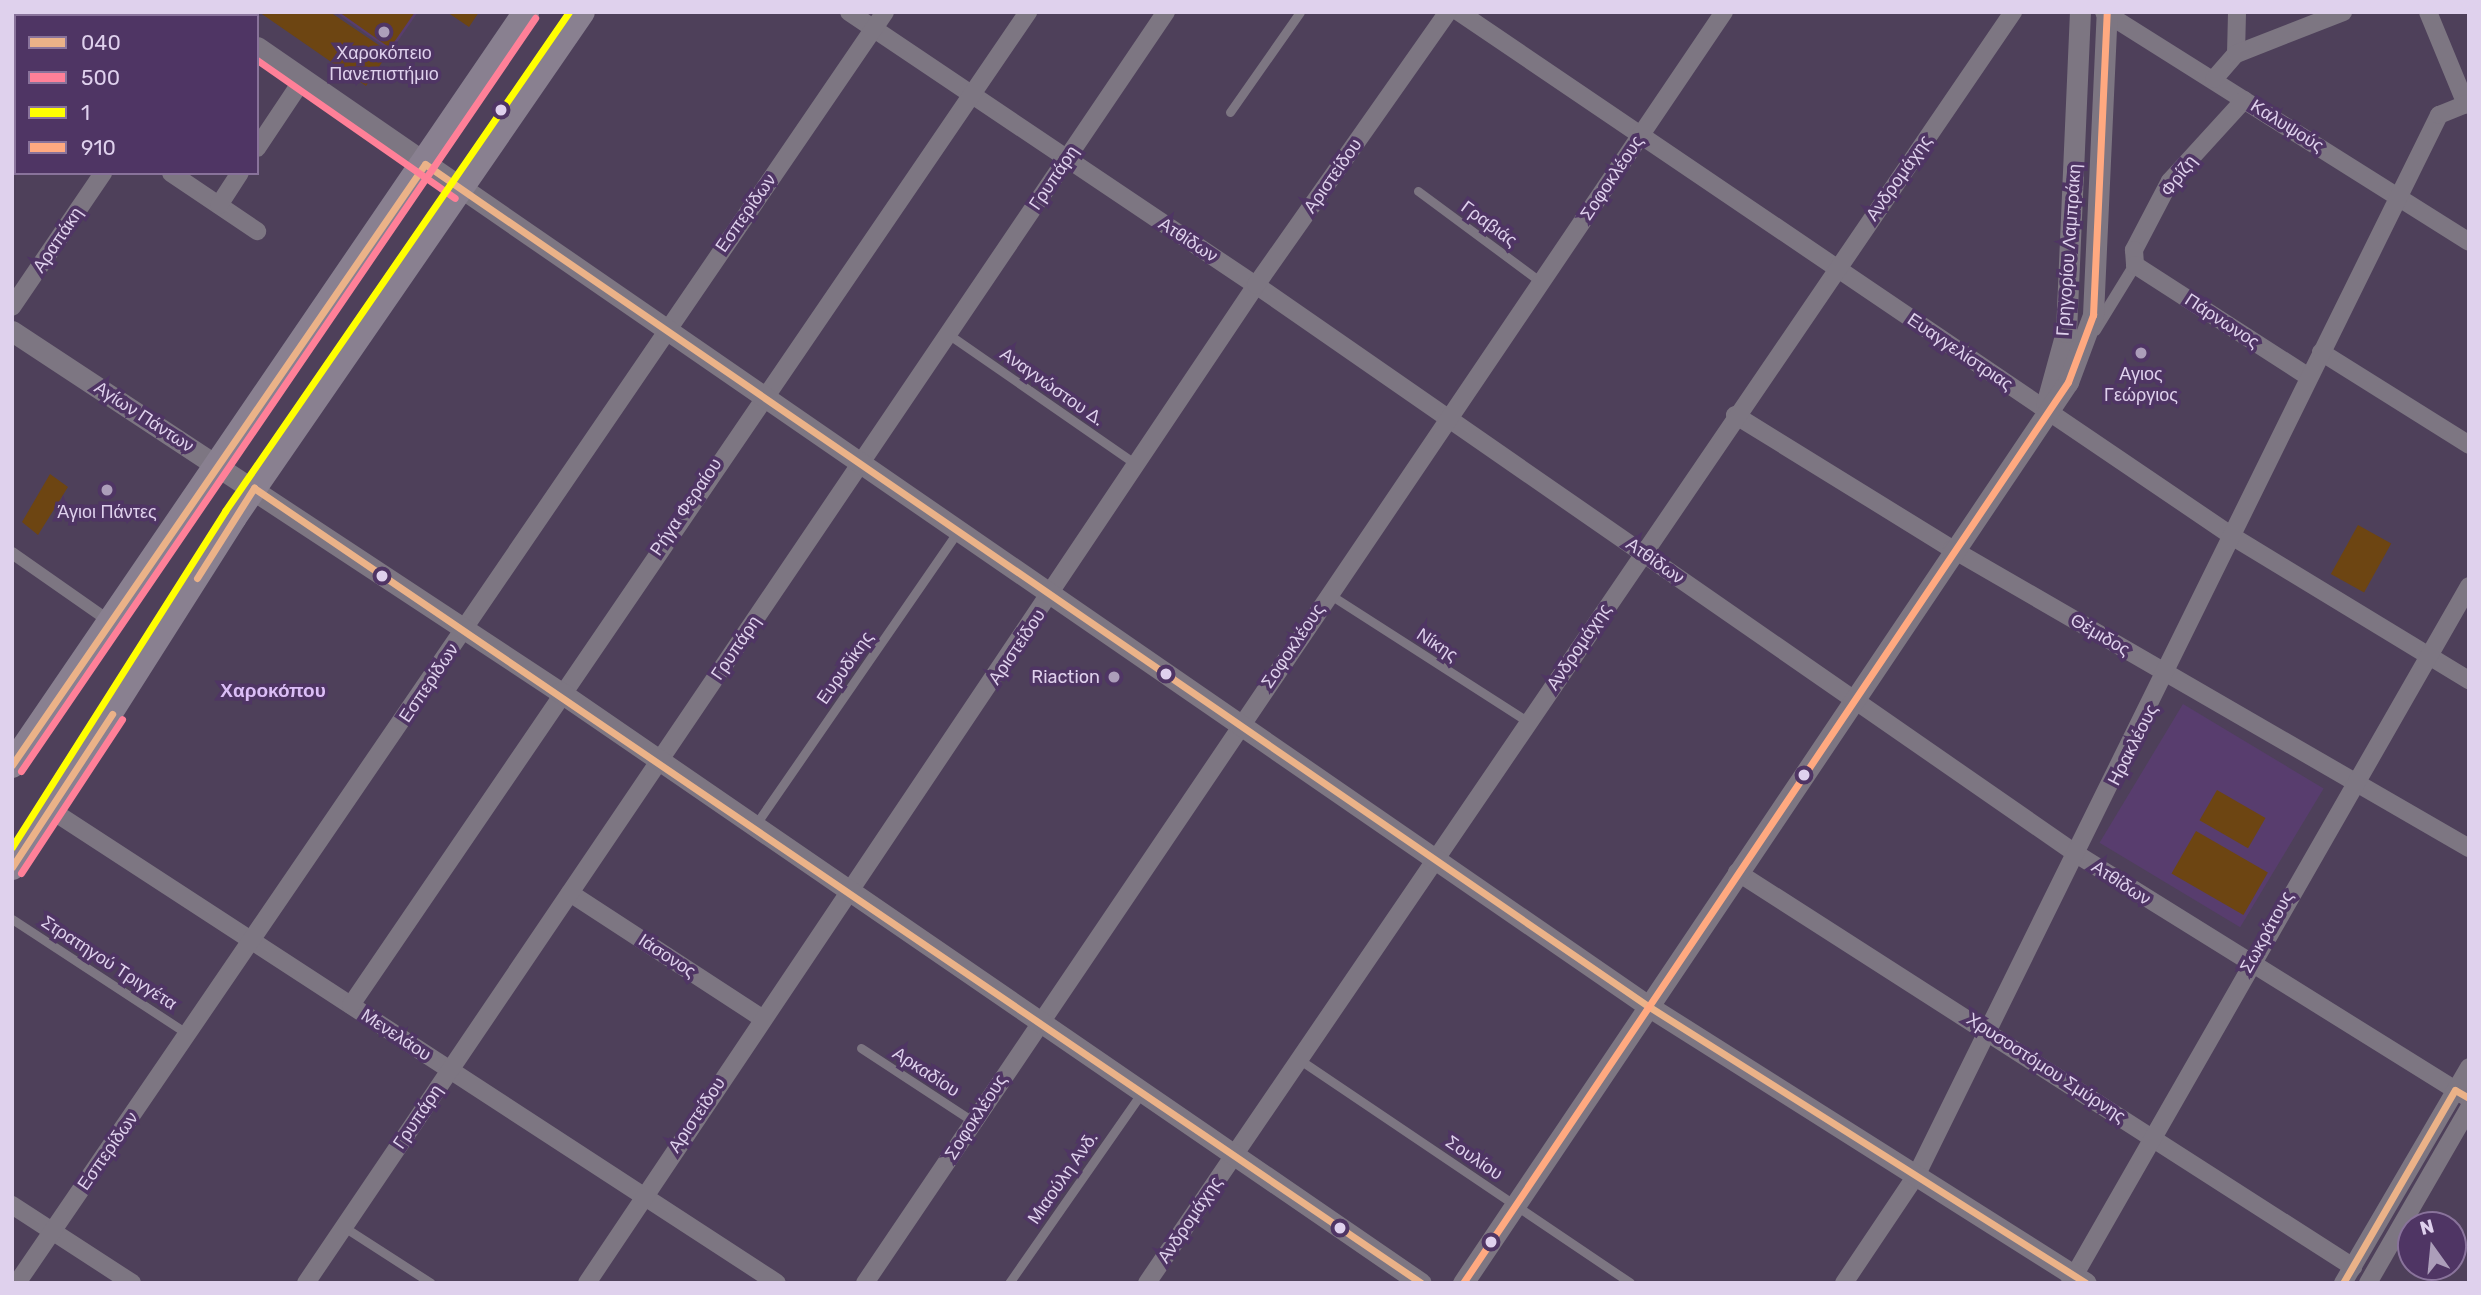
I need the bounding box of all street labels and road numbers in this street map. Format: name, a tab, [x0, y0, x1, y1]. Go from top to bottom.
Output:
street label: Καλυψούς	[2247, 95, 2327, 157]
street label: Ανδρομάχης	[1862, 131, 1936, 225]
street label: Σοφοκλέους	[1576, 132, 1648, 224]
street label: Αριστείδου	[1299, 134, 1367, 218]
street label: Γρυπάρη	[1025, 142, 1083, 214]
street label: Φρίζη	[2156, 151, 2202, 201]
street label: Γρηγορίου Λαμπράκη	[2052, 163, 2086, 337]
street label: Εσπερίδων	[711, 170, 781, 256]
street label: Γραβιάς	[1457, 196, 1521, 252]
street label: Αραπάκη	[28, 203, 88, 277]
street label: Ατθίδων	[1154, 213, 1222, 267]
street label: Πάρνωνος	[2181, 289, 2263, 353]
street label: Ευαγγελίστριας	[1903, 309, 2017, 395]
street label: Αναγνώστου Δ.	[996, 343, 1108, 431]
street label: Αγίων Πάντων	[90, 377, 198, 457]
street label: Ρήγα Φεραίου	[646, 454, 726, 560]
street label: Ατθίδων	[1622, 533, 1688, 589]
street label: Σοφοκλέους	[1257, 600, 1329, 692]
street label: Ανδρομάχης	[1542, 600, 1616, 694]
street label: Αριστείδου	[984, 605, 1050, 689]
street label: Θέμιδος	[2066, 609, 2134, 661]
street label: Γρυπάρη	[707, 612, 765, 684]
street label: Νίκης	[1412, 624, 1462, 666]
street label: Ευρυδίκης	[812, 628, 878, 708]
street label: Εσπερίδων	[395, 639, 463, 727]
street label: Ηρακλέους	[2103, 701, 2163, 789]
street label: Ατθίδων	[2087, 856, 2155, 910]
street label: Σωκράτους	[2236, 887, 2298, 977]
street label: Στρατηγού Τριγγέτα	[37, 911, 181, 1015]
street label: Ιάσονος	[634, 929, 700, 983]
street label: Μενελάου	[357, 1004, 435, 1066]
street label: Χρυσοστόμου Σμύρνης	[1962, 1008, 2130, 1128]
street label: Αρκαδίου	[889, 1042, 963, 1102]
street label: Σοφοκλέους	[940, 1070, 1012, 1164]
street label: Αριστείδου	[664, 1073, 730, 1157]
street label: Γρυπάρη	[389, 1081, 447, 1153]
street label: Εσπερίδων	[73, 1108, 143, 1194]
street label: Μιαούλη Ανδ.	[1023, 1128, 1103, 1228]
street label: Σουλίου	[1441, 1131, 1507, 1185]
street label: Ανδρομάχης	[1153, 1173, 1227, 1267]

